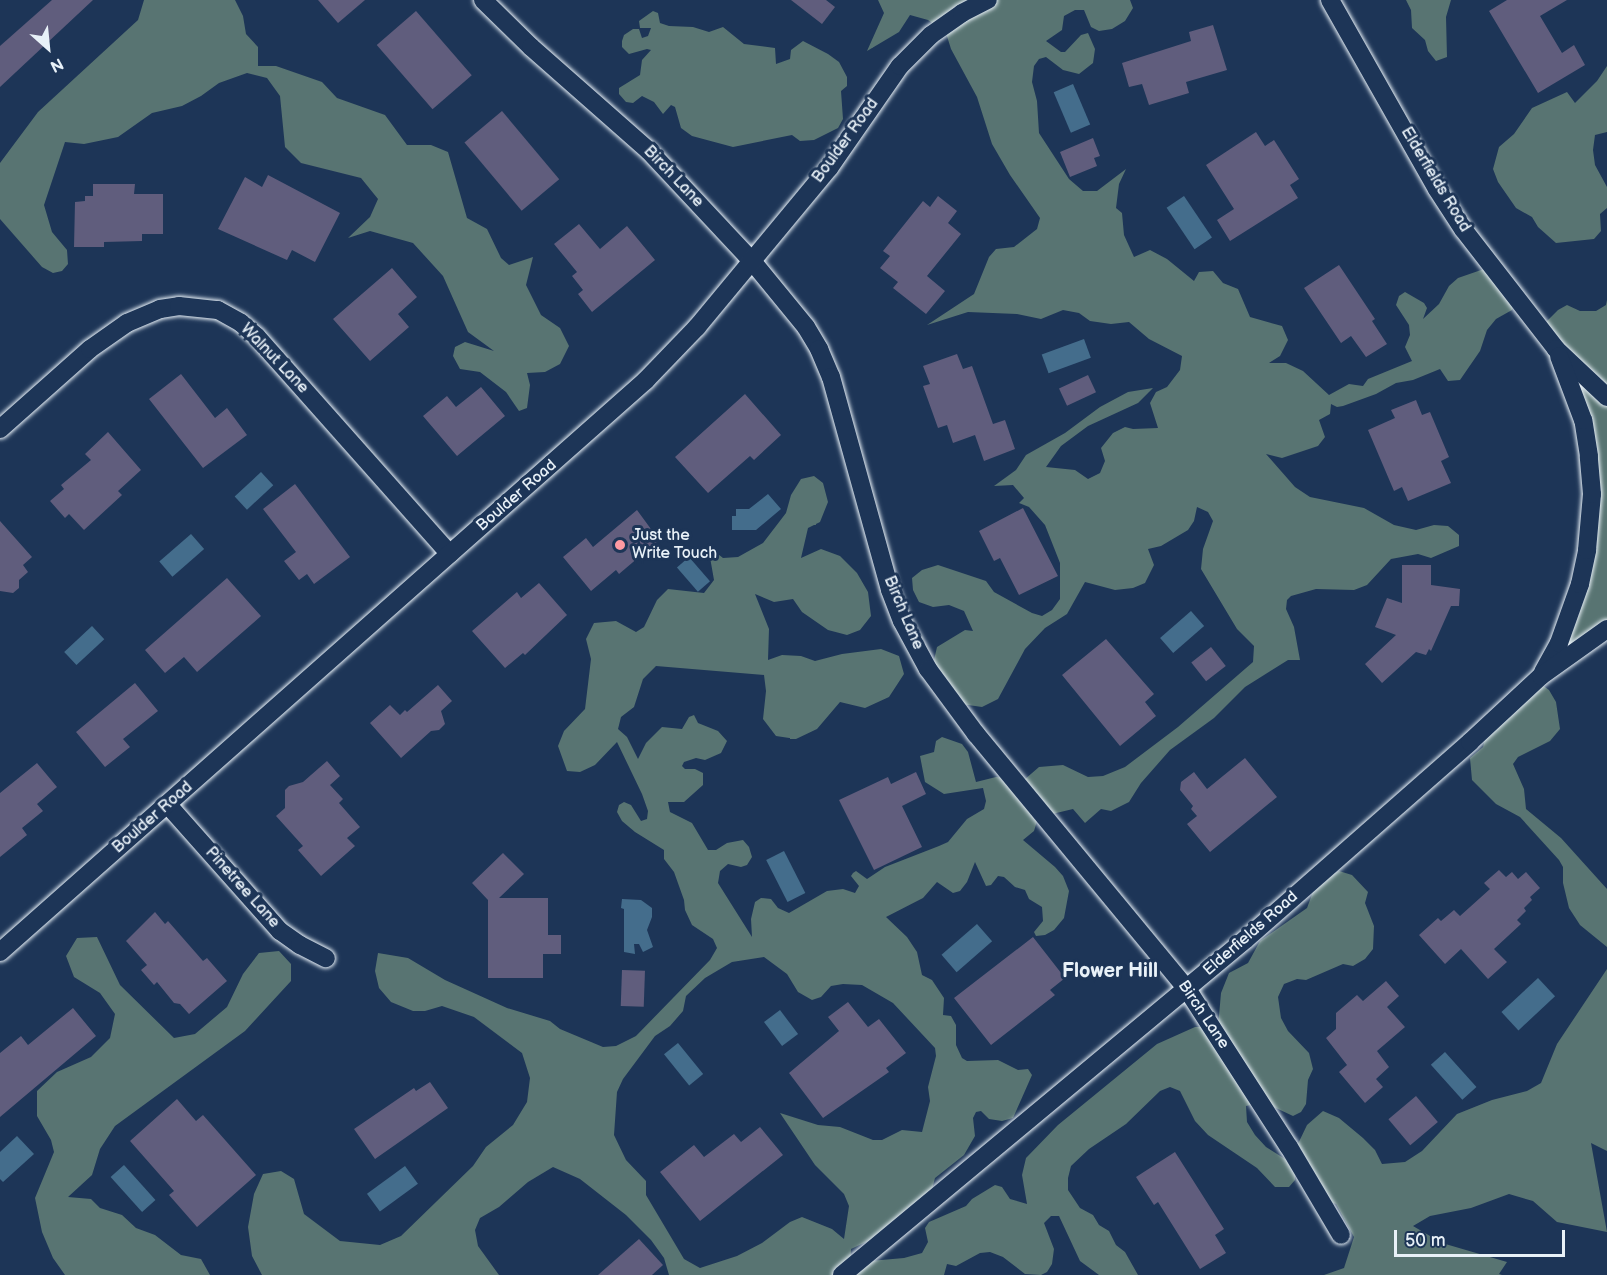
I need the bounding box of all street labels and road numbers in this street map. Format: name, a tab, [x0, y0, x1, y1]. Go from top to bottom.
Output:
street label: Boulder Road	[809, 95, 883, 187]
street label: Elderfields Road	[1396, 124, 1474, 236]
street label: Birch Lane	[639, 142, 707, 212]
street label: Walnut Lane	[236, 320, 312, 398]
street label: Boulder Road	[473, 456, 561, 536]
street label: Birch Lane	[879, 573, 927, 653]
street label: Boulder Road	[109, 778, 197, 858]
street label: Pinetree Lane	[201, 844, 283, 932]
street label: Elderfields Road	[1200, 888, 1302, 980]
street label: Birch Lane	[1173, 977, 1233, 1053]

